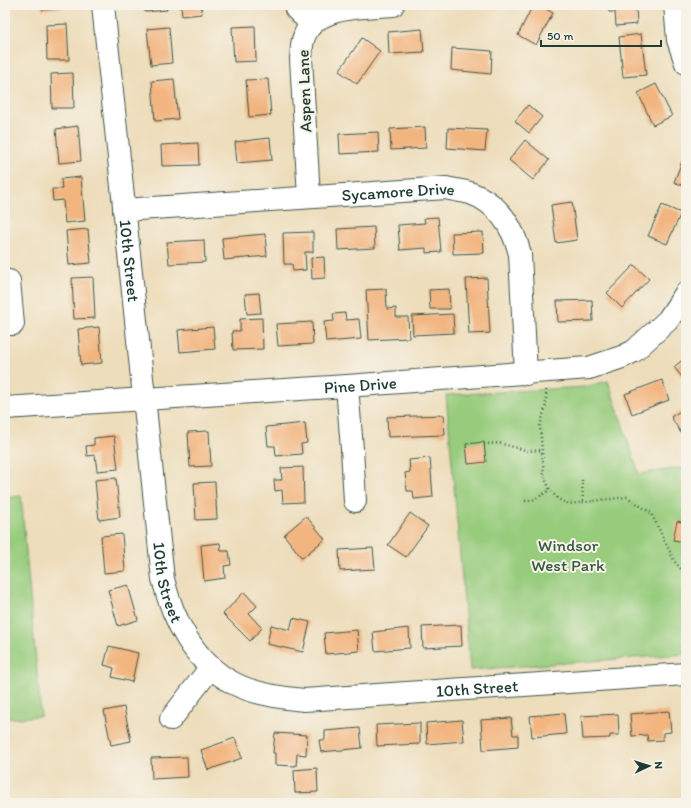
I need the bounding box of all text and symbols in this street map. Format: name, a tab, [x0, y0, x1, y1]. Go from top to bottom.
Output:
scale bar	[541, 22, 661, 48]
text: 50 m	[547, 29, 573, 43]
street label: Aspen Lane	[293, 49, 315, 133]
street label: Sycamore Drive	[341, 178, 457, 205]
street label: 10th Street	[115, 219, 144, 303]
street label: Pine Drive	[323, 372, 397, 397]
park label: Windsor West Park	[531, 535, 605, 575]
street label: 10th Street	[149, 541, 187, 626]
street label: 10th Street	[435, 675, 519, 701]
north arrow	[629, 746, 669, 786]
text: N	[652, 761, 665, 770]

